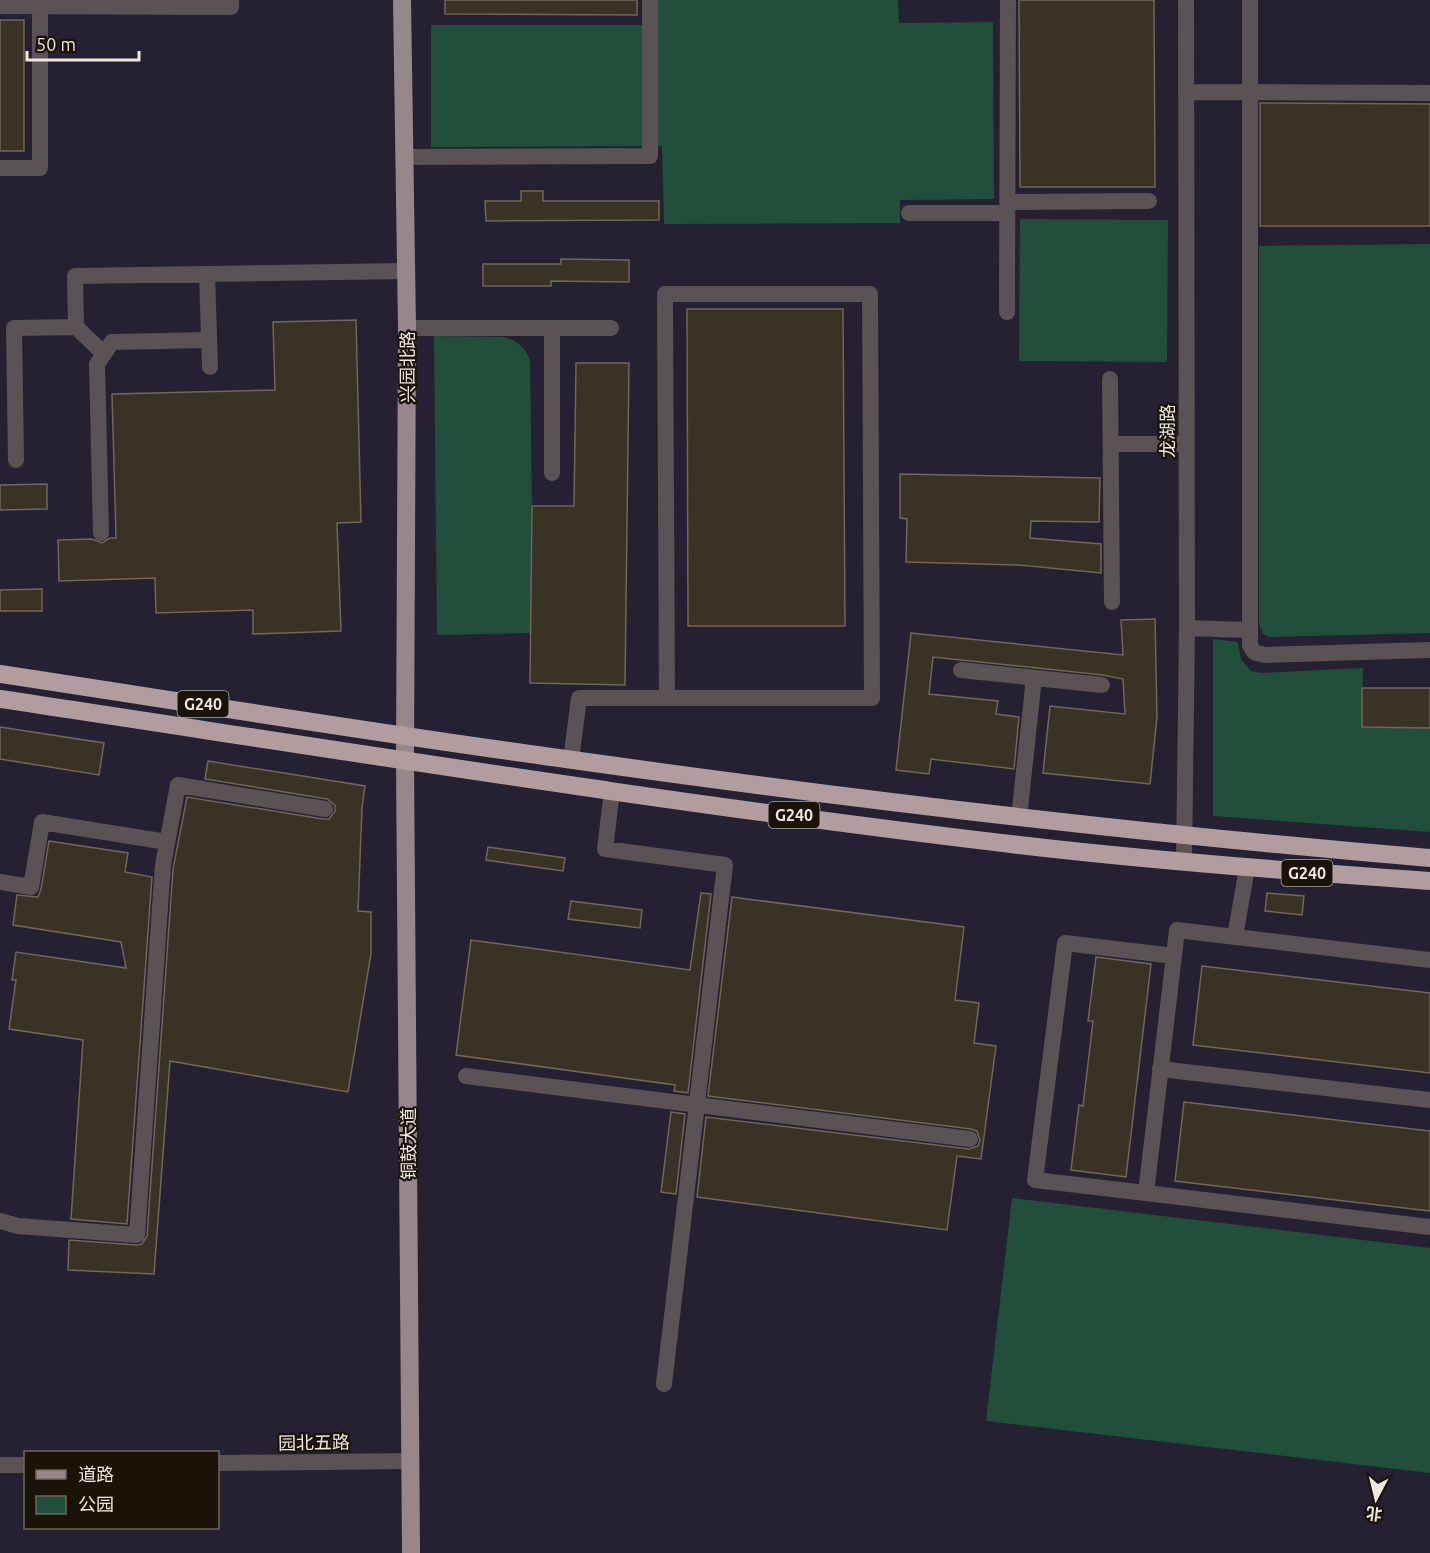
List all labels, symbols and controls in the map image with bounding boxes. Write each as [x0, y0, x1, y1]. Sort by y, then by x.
scale bar [27, 24, 140, 62]
text: 50 m [36, 34, 76, 54]
street label: 兴园北路 [397, 331, 417, 403]
street label: 龙湖路 [1157, 404, 1177, 458]
road number: G240 [178, 691, 228, 717]
road number: G240 [768, 802, 820, 828]
road number: G240 [1282, 860, 1332, 886]
street label: 铜鼓大道 [398, 1108, 418, 1180]
street label: 园北五路 [278, 1431, 350, 1453]
legend [24, 1451, 219, 1529]
text: 道路 [78, 1464, 114, 1484]
north arrow [1346, 1469, 1406, 1529]
text: 公园 [78, 1494, 114, 1514]
text: 北 [1365, 1504, 1383, 1524]

